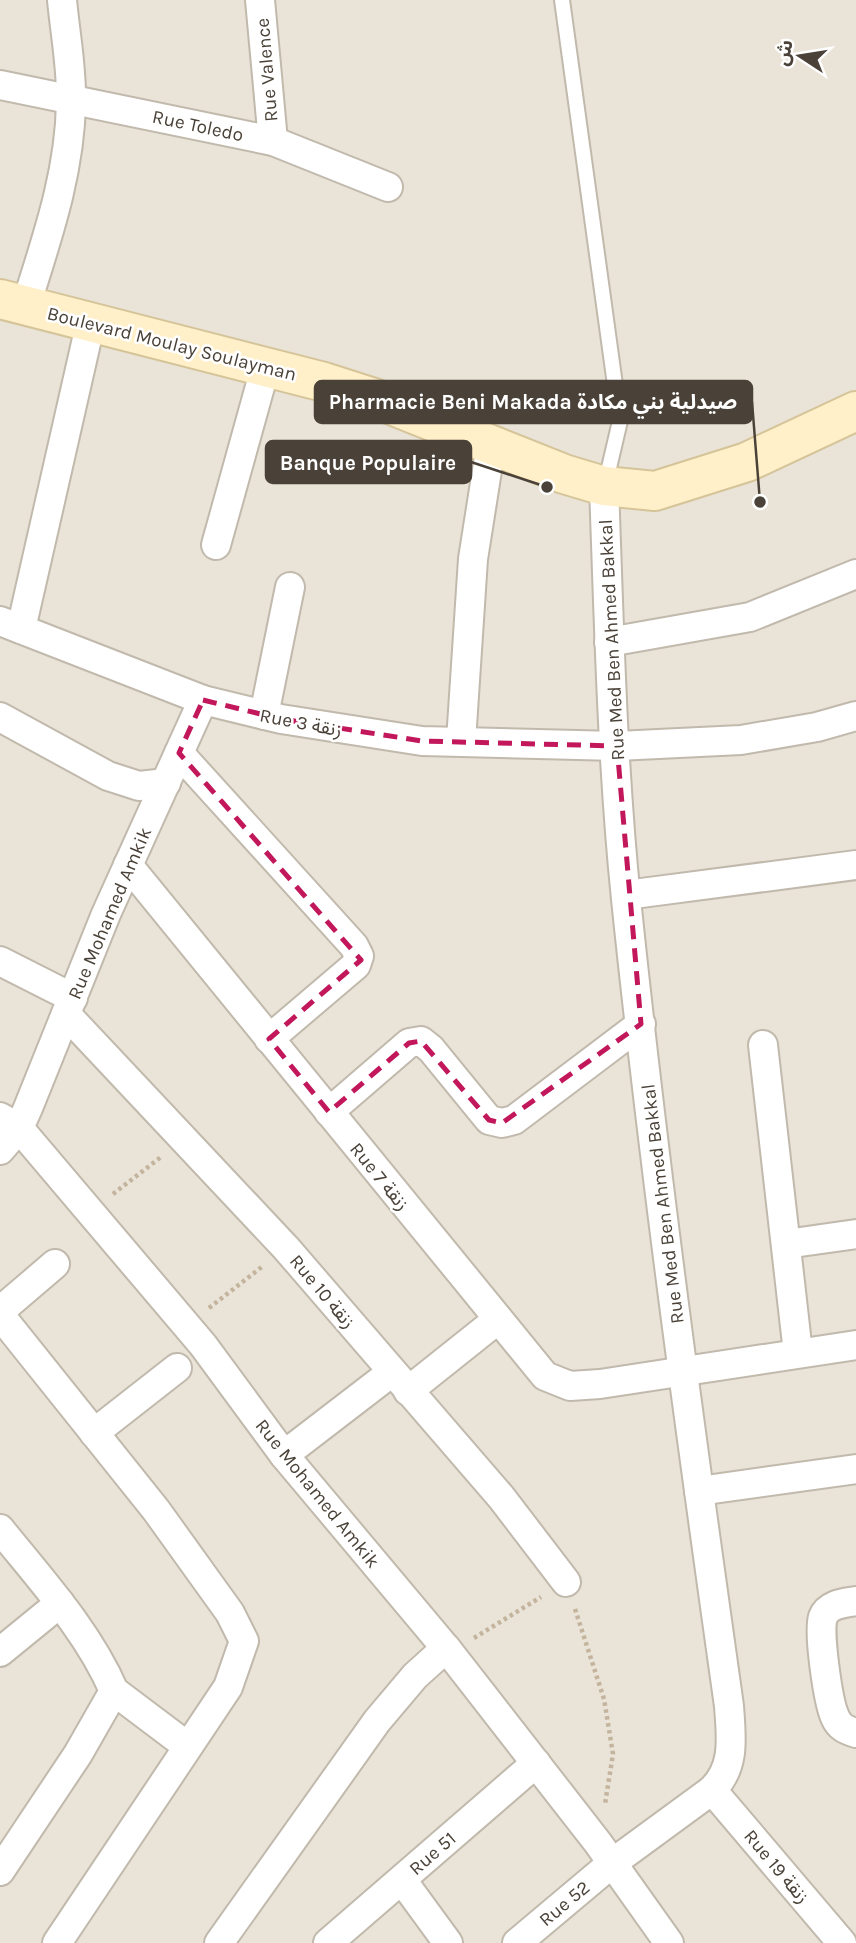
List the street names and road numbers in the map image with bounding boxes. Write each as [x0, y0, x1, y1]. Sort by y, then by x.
street label: Rue Valence [252, 17, 282, 123]
street label: Rue Toledo [150, 106, 245, 146]
street label: Boulevard Moulay Soulayman [45, 302, 299, 386]
street label: Rue Med Ben Ahmed Bakkal [595, 519, 629, 761]
street label: Rue 3 زنقة [258, 704, 344, 742]
street label: Rue Mohamed Amkik [64, 824, 156, 1003]
street label: Rue Med Ben Ahmed Bakkal [637, 1083, 689, 1325]
street label: Rue 7 زنقة [345, 1138, 413, 1215]
street label: Rue 10 زنقة [285, 1250, 359, 1333]
street label: Rue Mohamed Amkik [250, 1415, 384, 1573]
street label: Rue 19 زنقة [739, 1825, 813, 1908]
street label: Rue 51 [405, 1828, 460, 1880]
street label: Rue 52 [535, 1876, 594, 1931]

